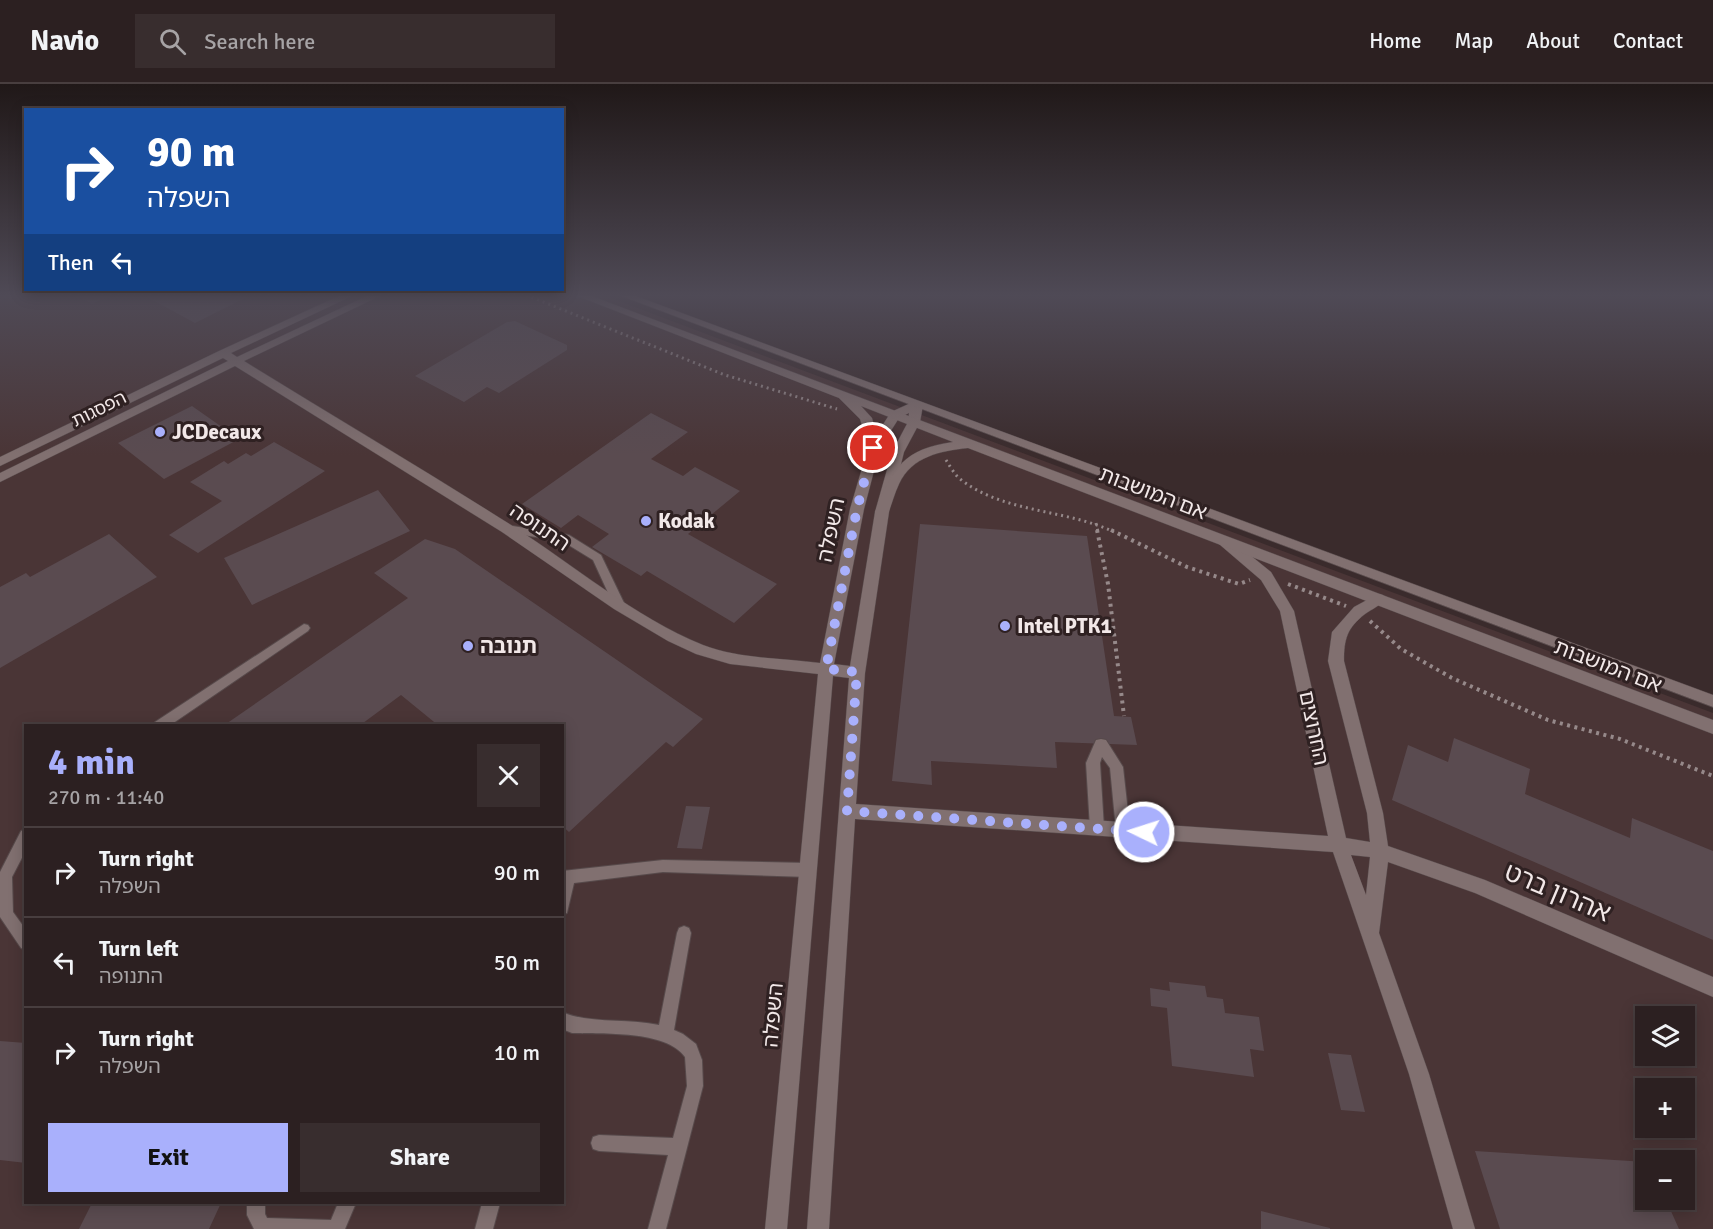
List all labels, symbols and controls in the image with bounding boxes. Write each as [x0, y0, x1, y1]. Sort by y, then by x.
search box [135, 14, 555, 68]
text: Navio [30, 24, 99, 58]
icon: search [156, 25, 189, 58]
text: Search here [204, 28, 315, 55]
text: Home [1369, 28, 1422, 54]
text: Map [1455, 28, 1493, 54]
text: About [1526, 28, 1580, 54]
text: Contact [1613, 28, 1683, 54]
text: 90 m [147, 127, 236, 178]
icon: right [48, 132, 126, 210]
text: השפלה [147, 182, 230, 215]
icon: left [106, 246, 139, 279]
text: Then [48, 249, 94, 276]
street label: הפסגות [68, 386, 130, 432]
place label: JCDecaux [172, 419, 262, 445]
pin [847, 422, 898, 473]
marker: JCDecaux [153, 425, 167, 439]
icon: arrive [856, 431, 889, 464]
street label: אם המושבות [1096, 461, 1210, 525]
street label: השפלה [812, 496, 850, 564]
street label: התנופה [505, 497, 575, 557]
place label: Kodak [658, 508, 715, 534]
marker: Kodak [639, 514, 653, 528]
place label: Intel PTK1 [1017, 613, 1112, 639]
marker: Intel PTK1 [998, 619, 1012, 633]
place label: תנובה [480, 633, 537, 659]
street label: אם המושבות [1551, 634, 1665, 698]
marker: תנובה [461, 639, 475, 653]
street label: החרוצים [1293, 688, 1335, 768]
text: 4 min [48, 740, 135, 785]
button: close [477, 744, 540, 807]
text: 270 m · 11:40 [48, 785, 164, 810]
position arrow [1112, 800, 1176, 864]
text: Turn right [99, 845, 194, 872]
icon: right [48, 856, 81, 889]
street label: אהרון ברט [1500, 856, 1616, 930]
text: 90 m [494, 859, 540, 886]
text: השפלה [99, 874, 161, 899]
text: Turn left [99, 935, 179, 962]
icon: left [48, 946, 81, 979]
text: 50 m [494, 949, 540, 976]
text: התנופה [99, 964, 163, 989]
street label: השפלה [757, 982, 789, 1048]
map controls [1635, 1006, 1695, 1210]
button: layers [1635, 1006, 1695, 1066]
text: Turn right [99, 1025, 194, 1052]
icon: right [48, 1036, 81, 1069]
text: 10 m [494, 1039, 540, 1066]
text: השפלה [99, 1054, 161, 1079]
button: + [1635, 1078, 1695, 1138]
button: Exit [48, 1123, 288, 1192]
button: Share [300, 1123, 540, 1192]
button: − [1635, 1150, 1695, 1210]

